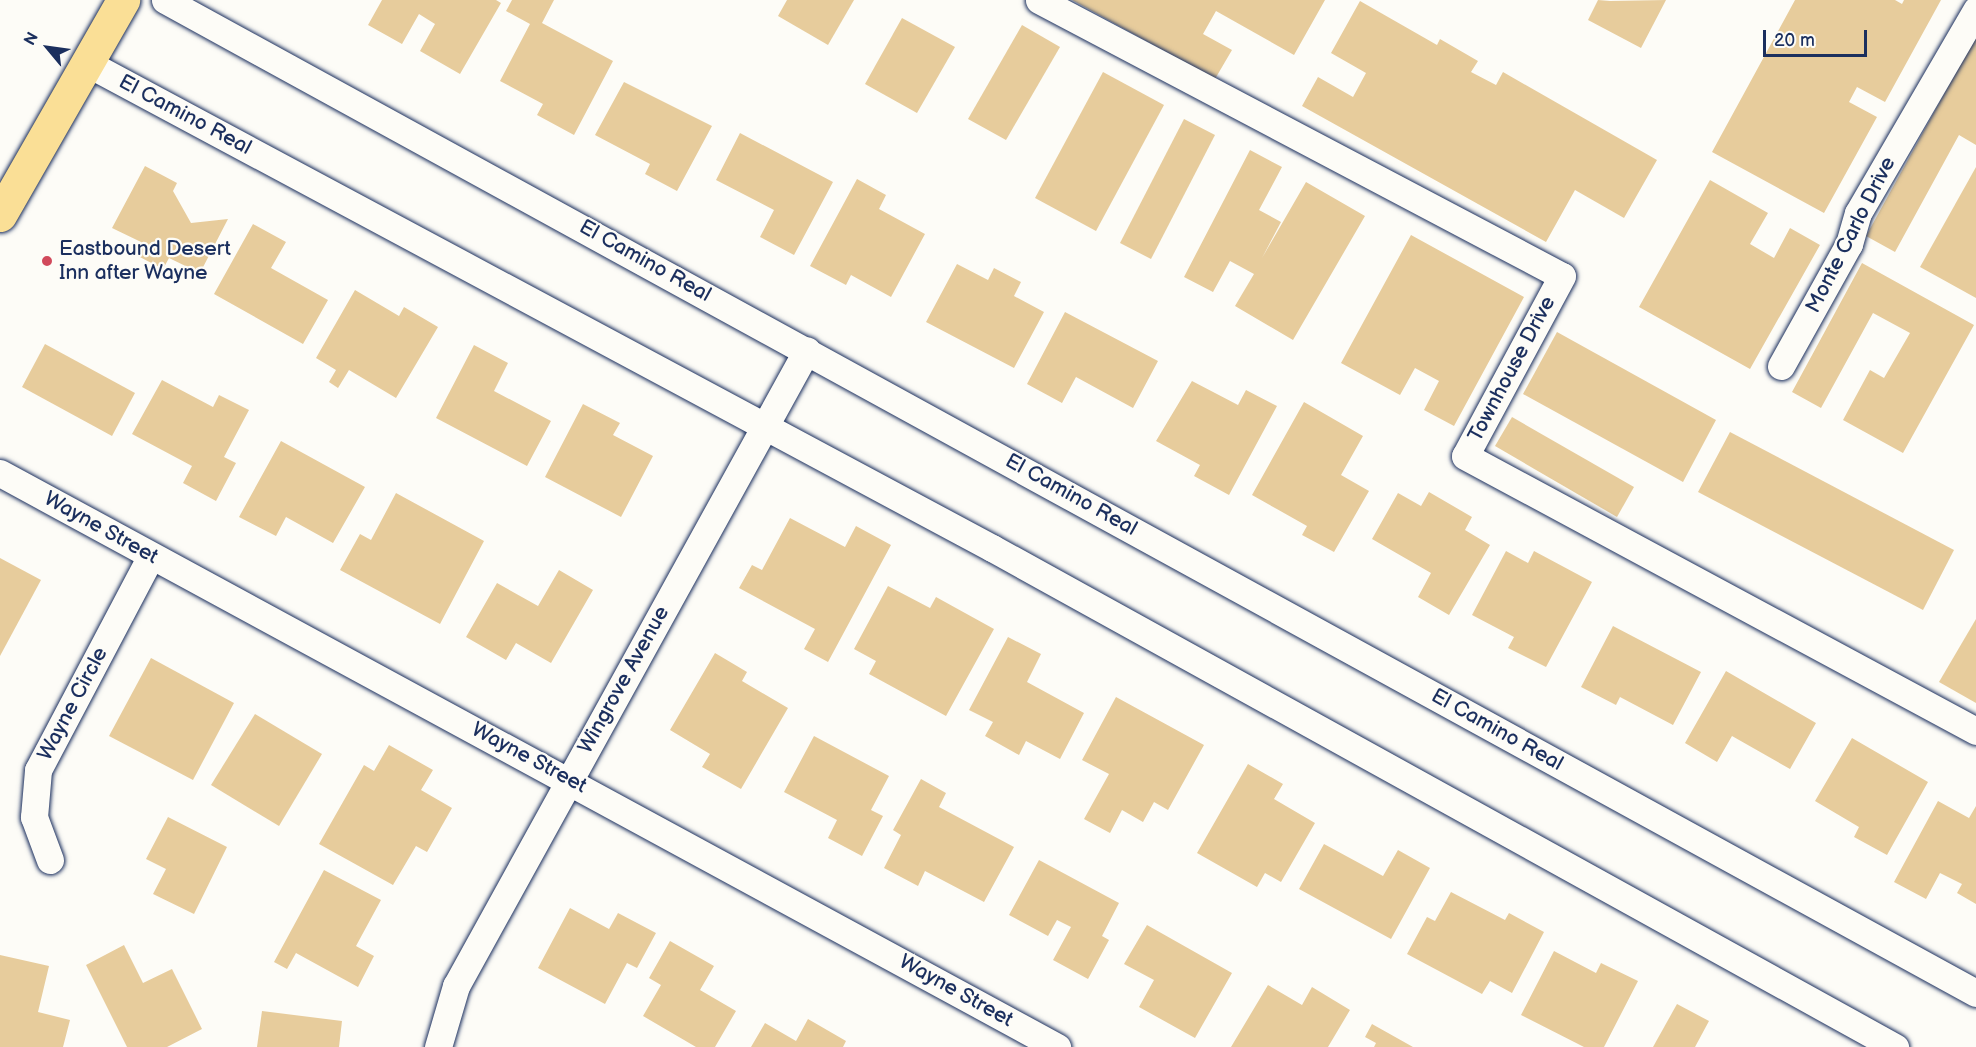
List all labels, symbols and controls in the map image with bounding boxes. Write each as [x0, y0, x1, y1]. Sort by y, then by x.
north arrow [18, 18, 78, 78]
scale bar [1766, 18, 1870, 56]
text: N [21, 29, 43, 49]
text: 20 m [1774, 30, 1815, 51]
street label: El Camino Real [114, 69, 256, 161]
street label: Monte Carlo Drive [1801, 153, 1901, 317]
street label: El Camino Real [575, 214, 715, 308]
place label: Eastbound Desert Inn after Wayne [59, 236, 231, 286]
marker: Eastbound Desert Inn after Wayne [40, 254, 54, 268]
street label: Townhouse Drive [1463, 292, 1561, 446]
street label: El Camino Real [1001, 448, 1141, 542]
street label: Wayne Street [39, 486, 163, 570]
street label: Wingrove Avenue [573, 602, 675, 758]
street label: Wayne Circle [33, 643, 113, 765]
street label: El Camino Real [1427, 683, 1567, 777]
street label: Wayne Street [467, 717, 591, 799]
street label: Wayne Street [894, 949, 1018, 1033]

